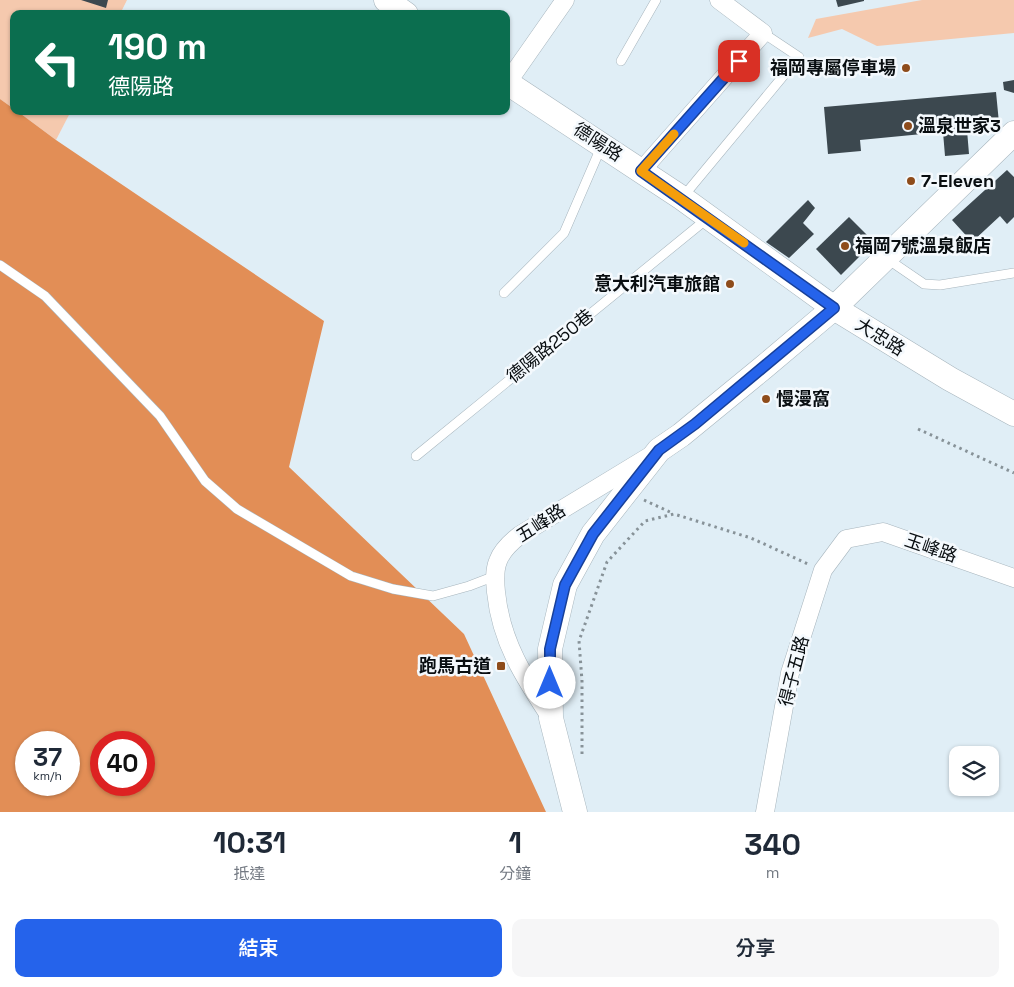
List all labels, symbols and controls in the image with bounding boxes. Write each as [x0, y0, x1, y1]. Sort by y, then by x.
text: 190 m [108, 25, 207, 69]
icon: left [25, 30, 90, 95]
pin [718, 40, 760, 82]
icon: arrive [725, 47, 753, 75]
place label: 福岡專屬停車場 [770, 56, 896, 79]
marker: 福岡專屬停車場 [900, 62, 912, 74]
text: 德陽路 [108, 72, 174, 100]
place label: 溫泉世家3 [918, 114, 1001, 137]
street label: 德陽路 [569, 117, 627, 166]
marker: 溫泉世家3 [902, 120, 914, 132]
place label: 7-Eleven [921, 169, 994, 192]
marker: 7-Eleven [905, 175, 917, 187]
place label: 福岡7號溫泉飯店 [855, 234, 991, 257]
marker: 福岡7號溫泉飯店 [839, 240, 851, 252]
place label: 意大利汽車旅館 [594, 272, 720, 295]
marker: 意大利汽車旅館 [724, 278, 736, 290]
street label: 德陽路250巷 [502, 304, 598, 388]
street label: 大忠路 [851, 313, 909, 361]
place label: 慢漫窩 [776, 387, 830, 410]
marker: 慢漫窩 [760, 393, 772, 405]
street label: 五峰路 [512, 498, 570, 547]
street label: 玉峰路 [902, 528, 960, 567]
street label: 得子五路 [774, 633, 813, 709]
place label: 跑馬古道 [419, 654, 491, 677]
position arrow [523, 656, 575, 708]
marker: 跑馬古道 [495, 660, 507, 672]
speed limit sign: 40 [90, 731, 155, 796]
text: 37 [33, 741, 62, 773]
map controls [949, 746, 999, 796]
button: layers [949, 746, 999, 796]
text: km/h [33, 768, 62, 784]
text: 10:31 [213, 823, 286, 862]
text: 1 [508, 823, 522, 862]
text: 340 [744, 825, 801, 864]
text: m [766, 862, 779, 883]
text: 抵達 [234, 863, 266, 884]
text: 分鐘 [499, 863, 531, 884]
button: 結束 [15, 919, 502, 977]
button: 分享 [512, 919, 999, 977]

